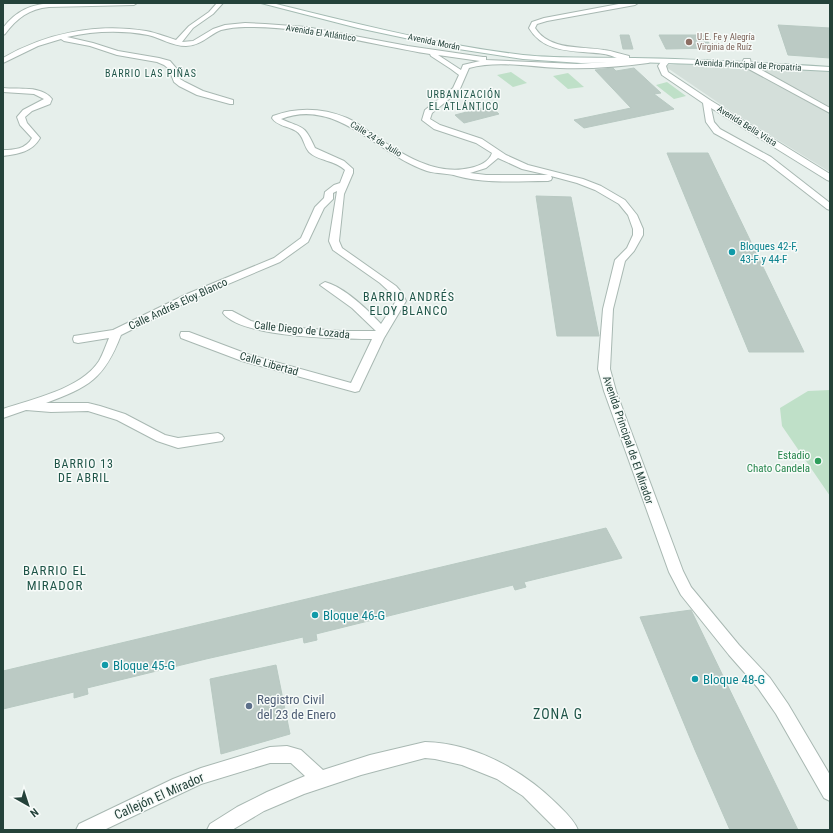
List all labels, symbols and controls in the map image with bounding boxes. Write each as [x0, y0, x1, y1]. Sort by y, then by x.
street label: Avenida El Atlántico [285, 23, 357, 44]
street label: Avenida Morán [407, 32, 461, 52]
place label: U.E. Fe y Alegría Virginia de Ruíz [697, 32, 755, 52]
marker: U.E. Fe y Alegría Virginia de Ruíz [684, 37, 694, 47]
street label: Avenida Principal de Propatria [694, 57, 802, 73]
district label: BARRIO LAS PIÑAS [105, 67, 197, 79]
district label: URBANIZACIÓN EL ATLÁNTICO [427, 88, 501, 112]
street label: Avenida Bella Vista [715, 104, 779, 148]
street label: Calle 24 de Julio [348, 119, 404, 159]
place label: Bloques 42-F, 43-F y 44-F [740, 240, 797, 266]
marker: Bloques 42-F, 43-F y 44-F [727, 247, 737, 257]
street label: Calle Andrés Eloy Blanco [127, 275, 230, 333]
district label: BARRIO ANDRÉS ELOY BLANCO [363, 289, 455, 318]
street label: Calle Diego de Lozada [253, 319, 351, 341]
street label: Calle Libertad [238, 349, 300, 379]
street label: Avenida Principal de El Mirador [600, 374, 656, 506]
place label: Estadio Chato Candela [747, 449, 810, 475]
marker: Estadio Chato Candela [813, 456, 823, 466]
district label: BARRIO 13 DE ABRIL [54, 457, 114, 485]
district label: BARRIO EL MIRADOR [23, 563, 87, 593]
place label: Bloque 46-G [323, 608, 385, 623]
marker: Bloque 46-G [310, 610, 320, 620]
place label: Bloque 45-G [113, 658, 175, 673]
marker: Bloque 45-G [100, 660, 110, 670]
place label: Bloque 48-G [703, 672, 765, 687]
marker: Bloque 48-G [690, 674, 700, 684]
place label: Registro Civil del 23 de Enero [257, 692, 336, 722]
marker: Registro Civil del 23 de Enero [244, 701, 254, 711]
district label: ZONA G [533, 706, 583, 722]
street label: Callejón El Mirador [112, 770, 206, 822]
north arrow [8, 785, 48, 825]
text: N [27, 805, 41, 820]

